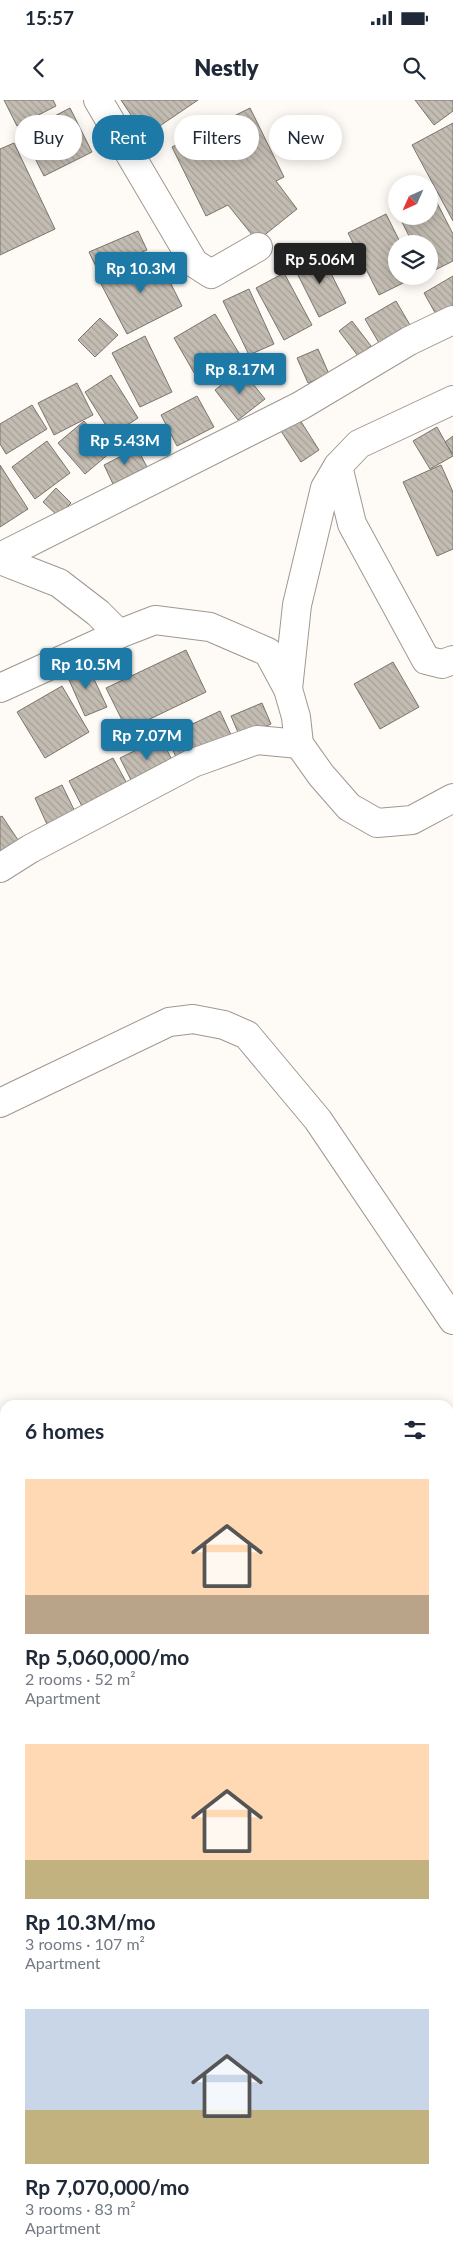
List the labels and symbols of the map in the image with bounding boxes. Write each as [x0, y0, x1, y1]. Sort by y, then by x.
north arrow [388, 175, 438, 225]
pin: Rp 5.06M [268, 242, 372, 285]
pin: Rp 10.3M [89, 252, 193, 294]
pin: Rp 8.17M [188, 352, 292, 395]
pin: Rp 5.43M [73, 424, 177, 466]
pin: Rp 10.5M [34, 648, 138, 690]
pin: Rp 7.07M [95, 718, 199, 761]

